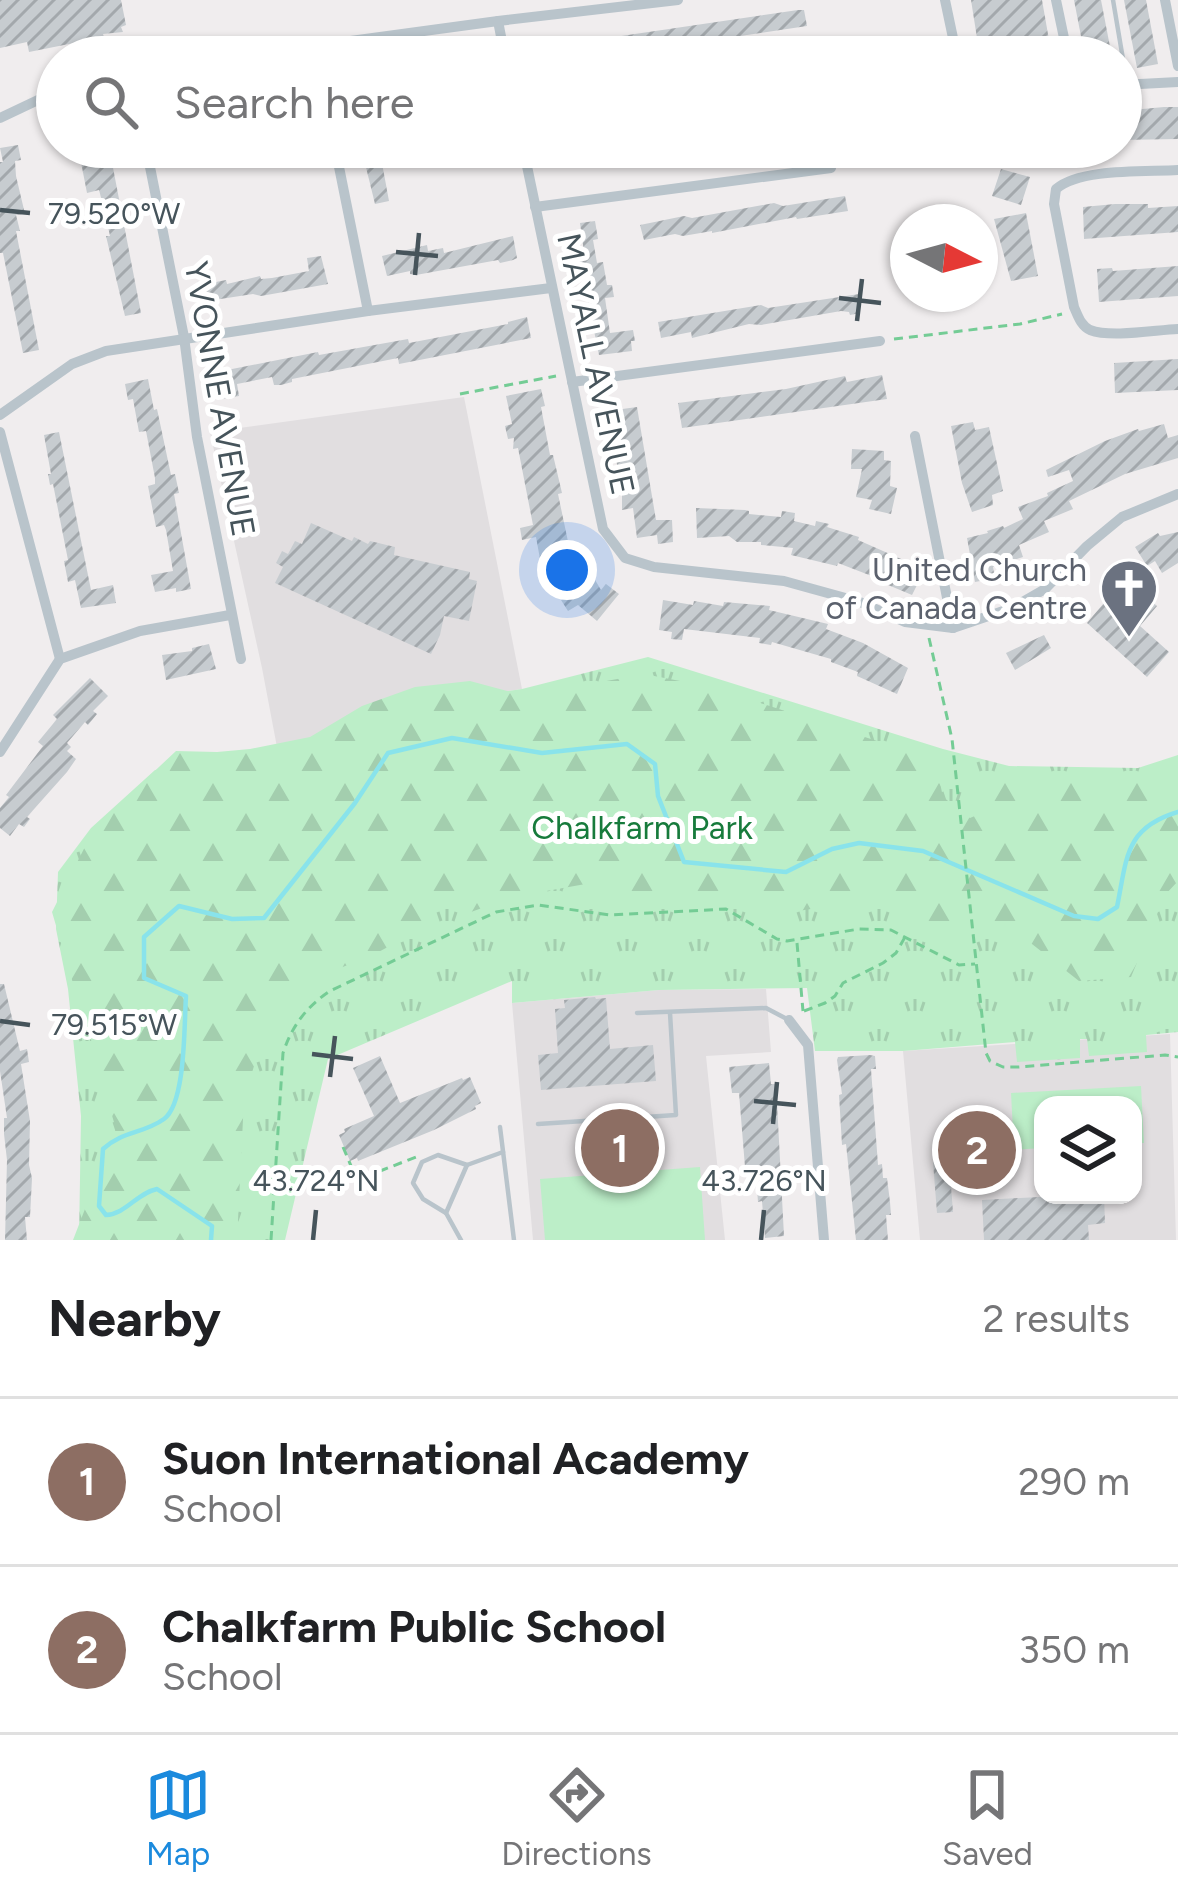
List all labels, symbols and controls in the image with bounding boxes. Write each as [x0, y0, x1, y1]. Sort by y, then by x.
search box [36, 36, 1142, 168]
icon: search [78, 69, 144, 135]
text: Search here [174, 75, 414, 129]
text: 79.520°W [48, 195, 180, 232]
north arrow [890, 204, 998, 312]
street label: MAYALL AVENUE [549, 230, 643, 498]
street label: YVONNE AVENUE [177, 258, 263, 540]
your location [537, 540, 597, 600]
place label: United Church of Canada Centre [825, 550, 1087, 627]
church icon: United Church of Canada Centre [1098, 557, 1160, 639]
park label: Chalkfarm Park [531, 808, 753, 847]
text: 79.515°W [51, 1006, 177, 1043]
map controls [1034, 1096, 1142, 1204]
button: layers [1034, 1096, 1142, 1204]
pin: 1 [581, 1103, 659, 1193]
pin: 2 [938, 1105, 1016, 1195]
text: 43.724°N [253, 1162, 380, 1199]
text: 43.726°N [701, 1162, 827, 1199]
text: Nearby [48, 1288, 221, 1349]
text: 2 results [983, 1295, 1130, 1342]
text: Suon International Academy [162, 1431, 749, 1485]
text: 1 [79, 1458, 95, 1505]
text: 290 m [1018, 1458, 1130, 1505]
text: School [162, 1485, 283, 1532]
text: Chalkfarm Public School [162, 1599, 666, 1653]
text: 2 [76, 1626, 98, 1673]
text: 350 m [1019, 1626, 1130, 1673]
text: School [162, 1653, 283, 1700]
tab: Map [145, 1762, 211, 1873]
tab: Directions [501, 1762, 652, 1873]
tab: Saved [942, 1762, 1033, 1873]

